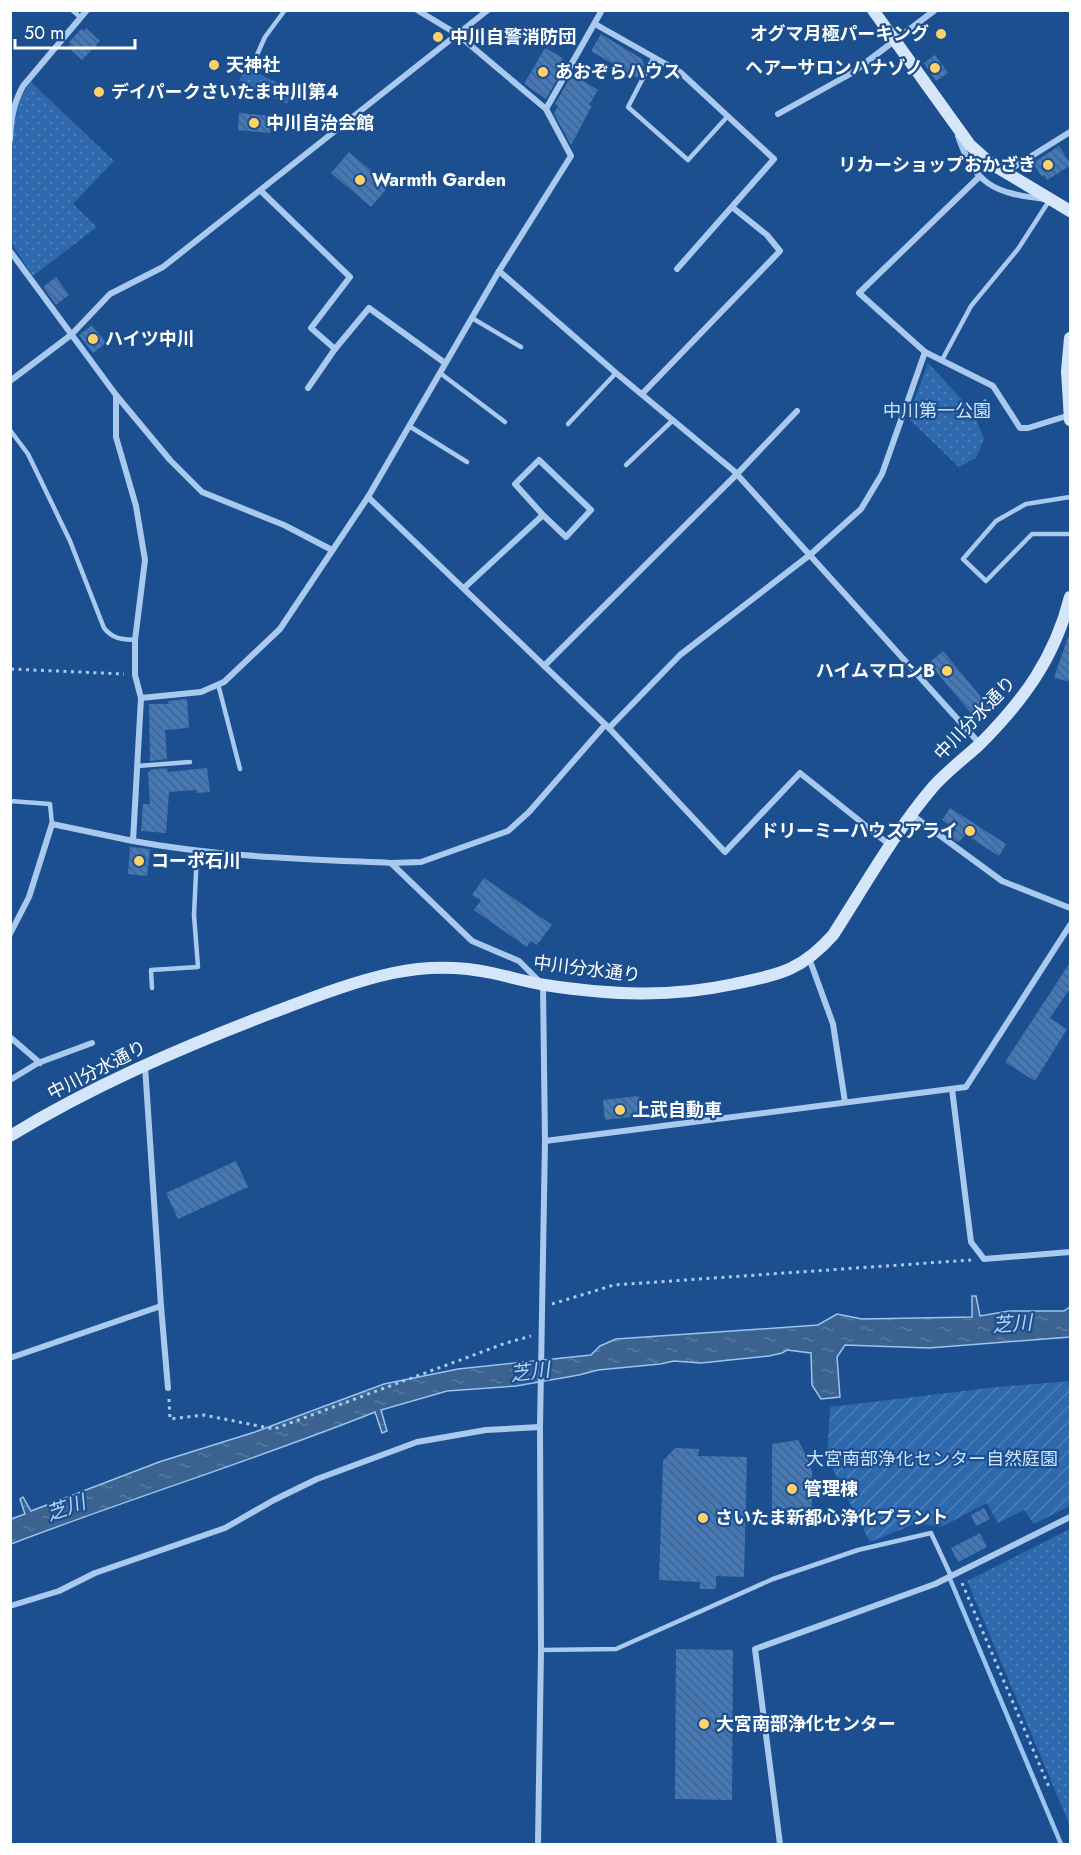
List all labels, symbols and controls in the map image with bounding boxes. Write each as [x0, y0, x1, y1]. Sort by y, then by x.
scale bar [15, 12, 135, 50]
text: 50 m [24, 20, 64, 46]
place label: オグマ月極パーキング [750, 21, 929, 47]
place label: 中川自警消防団 [450, 24, 576, 50]
marker: オグマ月極パーキング [934, 27, 948, 41]
marker: 中川自警消防団 [431, 30, 445, 44]
place label: 天神社 [226, 52, 280, 78]
place label: ヘアーサロンハナゾノ [745, 55, 923, 81]
marker: 天神社 [207, 58, 221, 72]
place label: あおぞらハウス [555, 59, 681, 85]
marker: ヘアーサロンハナゾノ [928, 61, 942, 75]
marker: あおぞらハウス [536, 65, 550, 79]
place label: デイパークさいたま中川第4 [111, 79, 339, 105]
marker: デイパークさいたま中川第4 [92, 85, 106, 99]
place label: 中川自治会館 [266, 110, 374, 136]
marker: 中川自治会館 [247, 116, 261, 130]
place label: リカーショップおかざき [838, 152, 1036, 178]
marker: リカーショップおかざき [1041, 158, 1055, 172]
place label: Warmth Garden [372, 167, 506, 193]
marker: Warmth Garden [353, 173, 367, 187]
place label: ハイツ中川 [105, 326, 195, 352]
marker: ハイツ中川 [86, 332, 100, 346]
park label: 中川第一公園 [883, 398, 991, 424]
place label: ハイムマロンB [816, 658, 935, 684]
marker: ハイムマロンB [940, 664, 954, 678]
street label: 中川分水通り [928, 670, 1022, 766]
place label: ドリーミーハウスアライ [760, 818, 958, 844]
marker: ドリーミーハウスアライ [963, 824, 977, 838]
place label: コーポ石川 [151, 848, 241, 874]
marker: コーポ石川 [132, 854, 146, 868]
street label: 中川分水通り [532, 950, 642, 988]
street label: 中川分水通り [43, 1034, 151, 1106]
place label: 上武自動車 [632, 1097, 722, 1123]
marker: 上武自動車 [613, 1103, 627, 1117]
water label: 芝川 [991, 1308, 1035, 1340]
water label: 芝川 [508, 1355, 554, 1389]
park label: 大宮南部浄化センター自然庭園 [806, 1446, 1058, 1472]
place label: 管理棟 [804, 1476, 858, 1502]
marker: 管理棟 [785, 1482, 799, 1496]
water label: 芝川 [42, 1487, 92, 1528]
place label: さいたま新都心浄化プラント [715, 1505, 948, 1531]
marker: さいたま新都心浄化プラント [696, 1511, 710, 1525]
place label: 大宮南部浄化センター [716, 1711, 896, 1737]
marker: 大宮南部浄化センター [697, 1717, 711, 1731]

